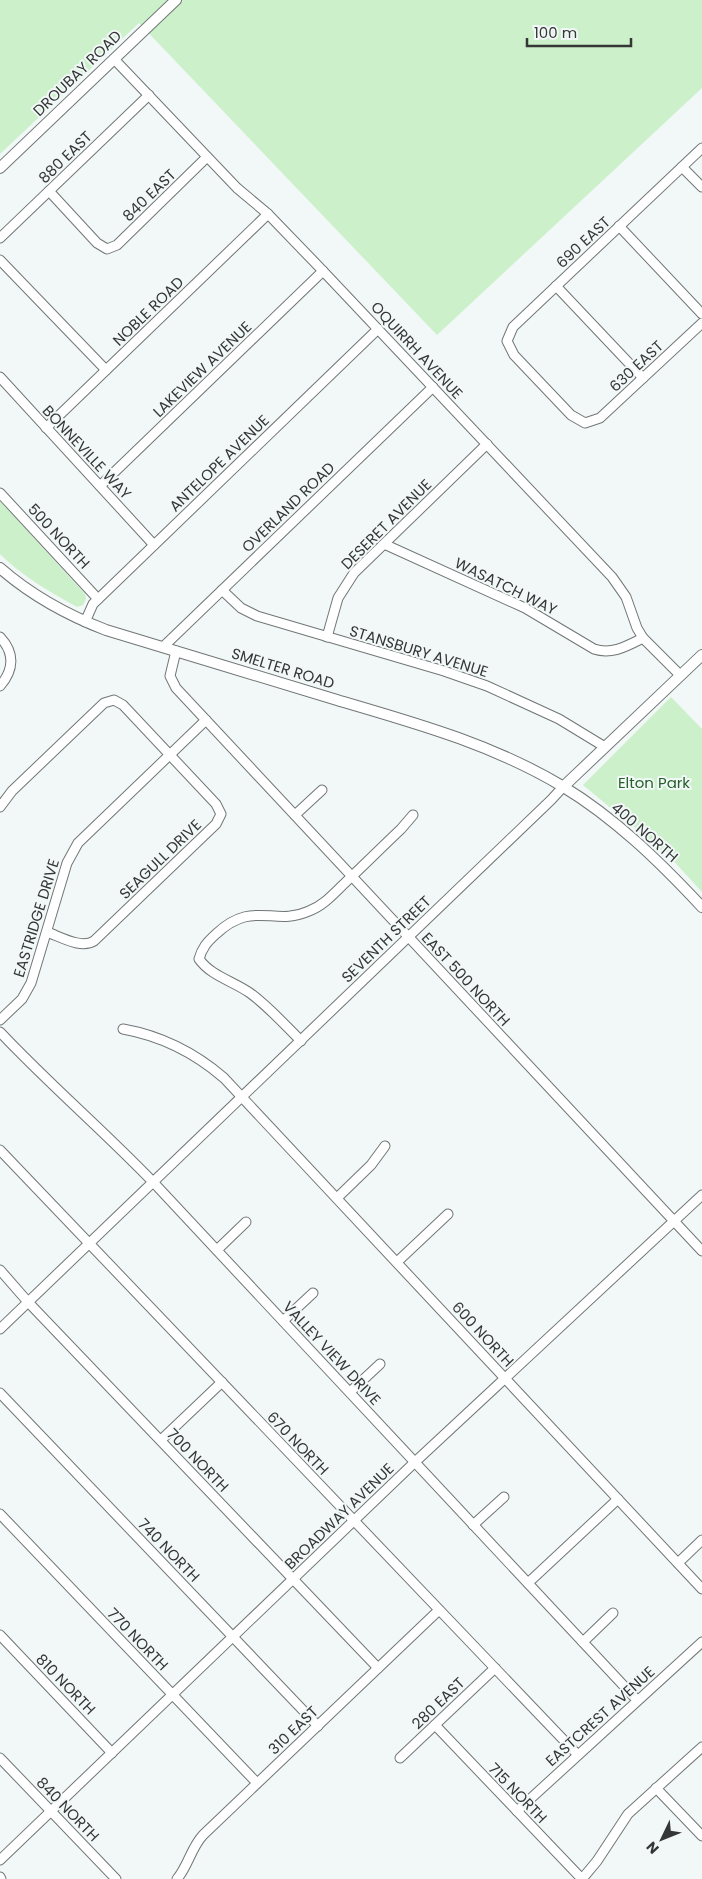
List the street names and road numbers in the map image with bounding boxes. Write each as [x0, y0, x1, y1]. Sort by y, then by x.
street label: DROUBAY ROAD [28, 25, 126, 121]
street label: 880 EAST [34, 126, 96, 188]
street label: 840 EAST [118, 164, 180, 226]
street label: 690 EAST [551, 211, 615, 273]
street label: NOBLE ROAD [108, 272, 188, 350]
street label: OQUIRRH AVENUE [366, 297, 468, 403]
street label: LAKEVIEW AVENUE [148, 316, 256, 422]
street label: 630 EAST [605, 336, 667, 396]
street label: BONNEVILLE WAY [38, 400, 136, 504]
street label: ANTELOPE AVENUE [164, 410, 274, 516]
street label: OVERLAND ROAD [237, 457, 339, 557]
street label: DESERET AVENUE [336, 474, 436, 574]
street label: 500 NORTH [23, 499, 95, 573]
street label: WASATCH WAY [451, 552, 561, 620]
street label: STANSBURY AVENUE [347, 620, 491, 682]
street label: SMELTER ROAD [229, 642, 337, 694]
street label: 400 NORTH [607, 797, 683, 867]
street label: SEAGULL DRIVE [114, 814, 206, 904]
street label: EASTRIDGE DRIVE [8, 856, 64, 980]
street label: SEVENTH STREET [337, 891, 435, 987]
street label: EAST 500 NORTH [417, 928, 515, 1030]
street label: VALLEY VIEW DRIVE [278, 1296, 386, 1410]
street label: 600 NORTH [447, 1297, 519, 1371]
street label: 670 NORTH [262, 1407, 334, 1479]
street label: 700 NORTH [162, 1424, 234, 1496]
street label: BROADWAY AVENUE [280, 1458, 398, 1574]
street label: 740 NORTH [133, 1514, 205, 1586]
street label: 770 NORTH [103, 1603, 173, 1675]
street label: 810 NORTH [31, 1649, 101, 1719]
street label: EASTCREST AVENUE [541, 1661, 659, 1771]
street label: 280 EAST [407, 1672, 469, 1734]
street label: 310 EAST [263, 1701, 323, 1759]
street label: 715 NORTH [484, 1758, 552, 1828]
street label: 840 NORTH [32, 1772, 104, 1846]

